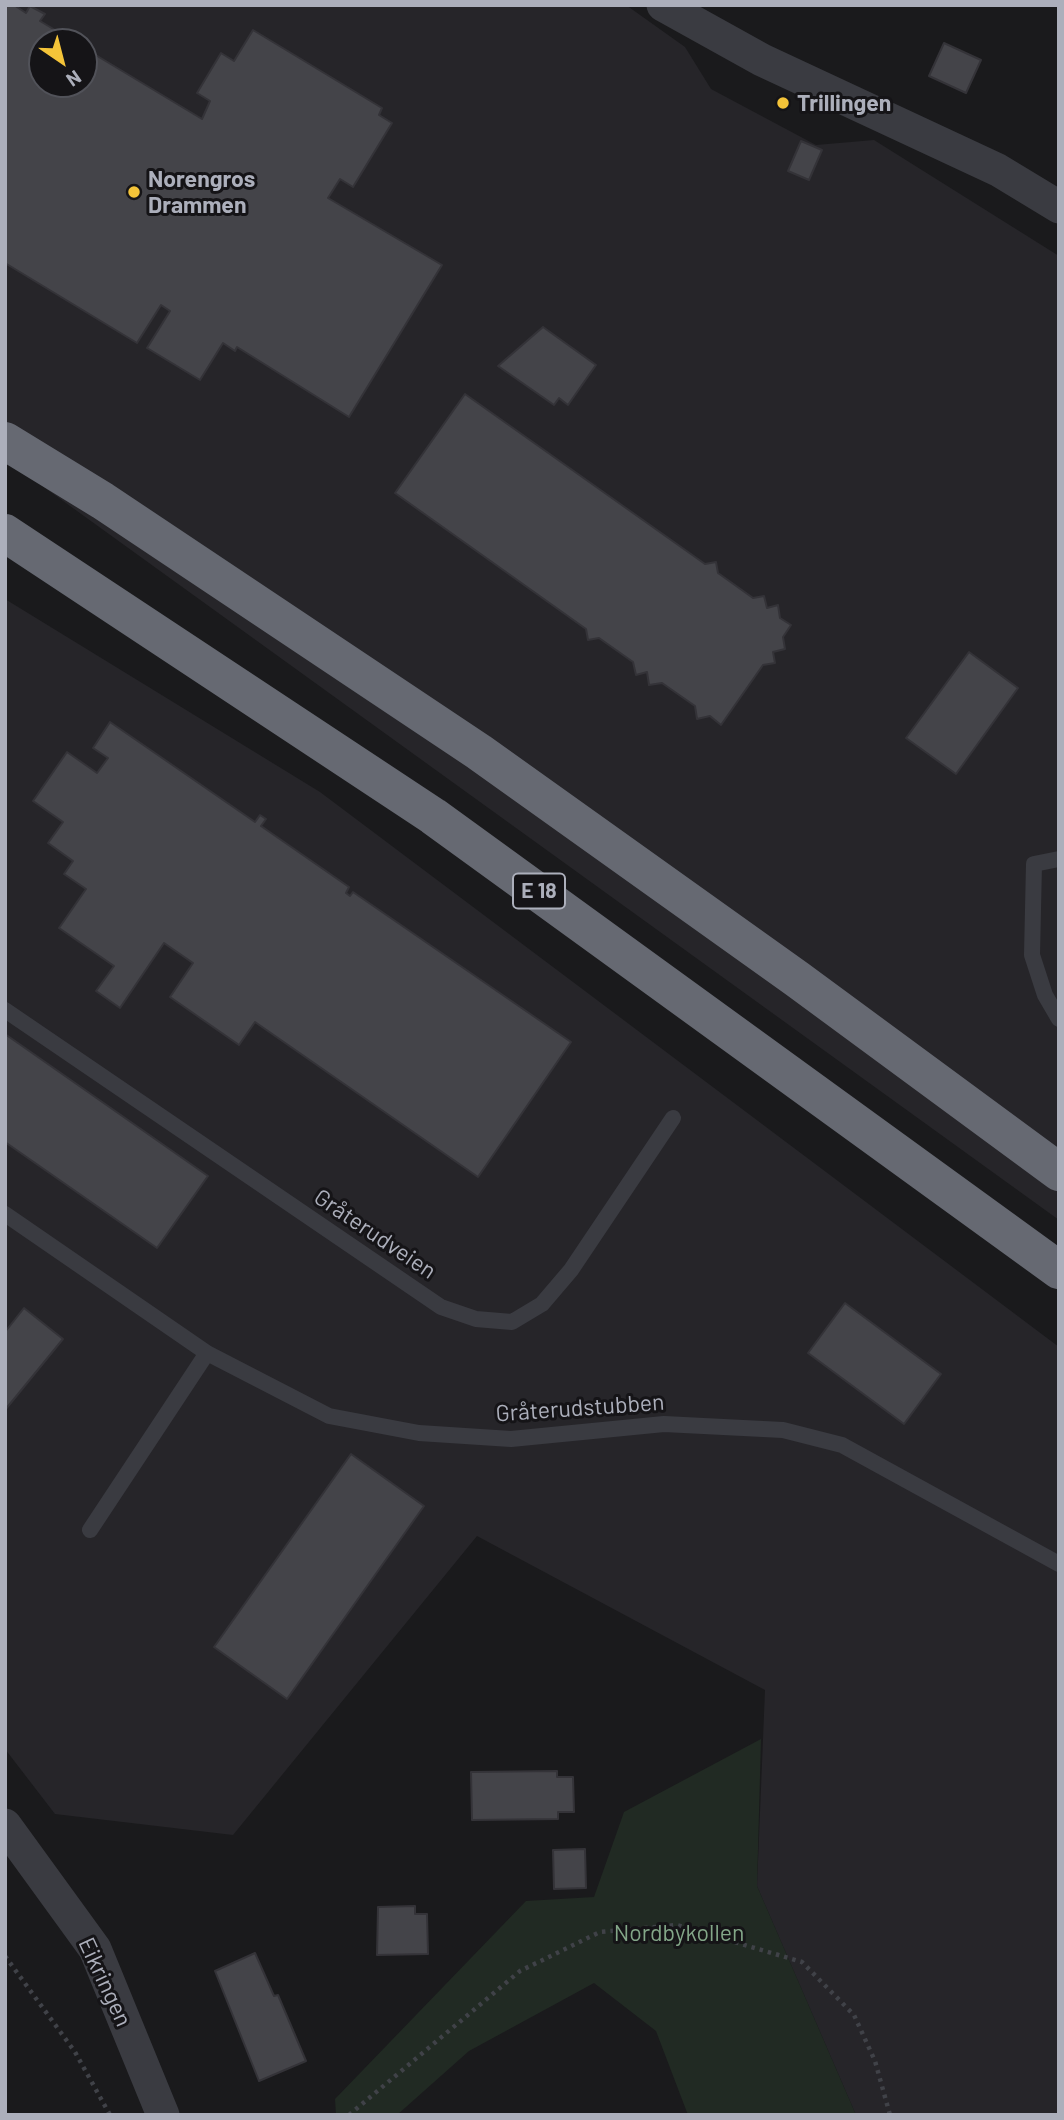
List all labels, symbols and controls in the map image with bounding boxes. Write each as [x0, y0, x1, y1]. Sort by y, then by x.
north arrow [28, 28, 98, 98]
text: N [62, 66, 86, 92]
place label: Trillingen [797, 89, 891, 117]
marker: Trillingen [775, 95, 791, 111]
place label: Norengros Drammen [148, 165, 255, 219]
marker: Norengros Drammen [126, 184, 142, 200]
road number: E 18 [513, 874, 565, 908]
street label: Gråterudveien [309, 1183, 441, 1285]
street label: Gråterudstubben [495, 1388, 665, 1428]
park label: Nordbykollen [614, 1919, 744, 1947]
street label: Eikringen [72, 1933, 138, 2031]

